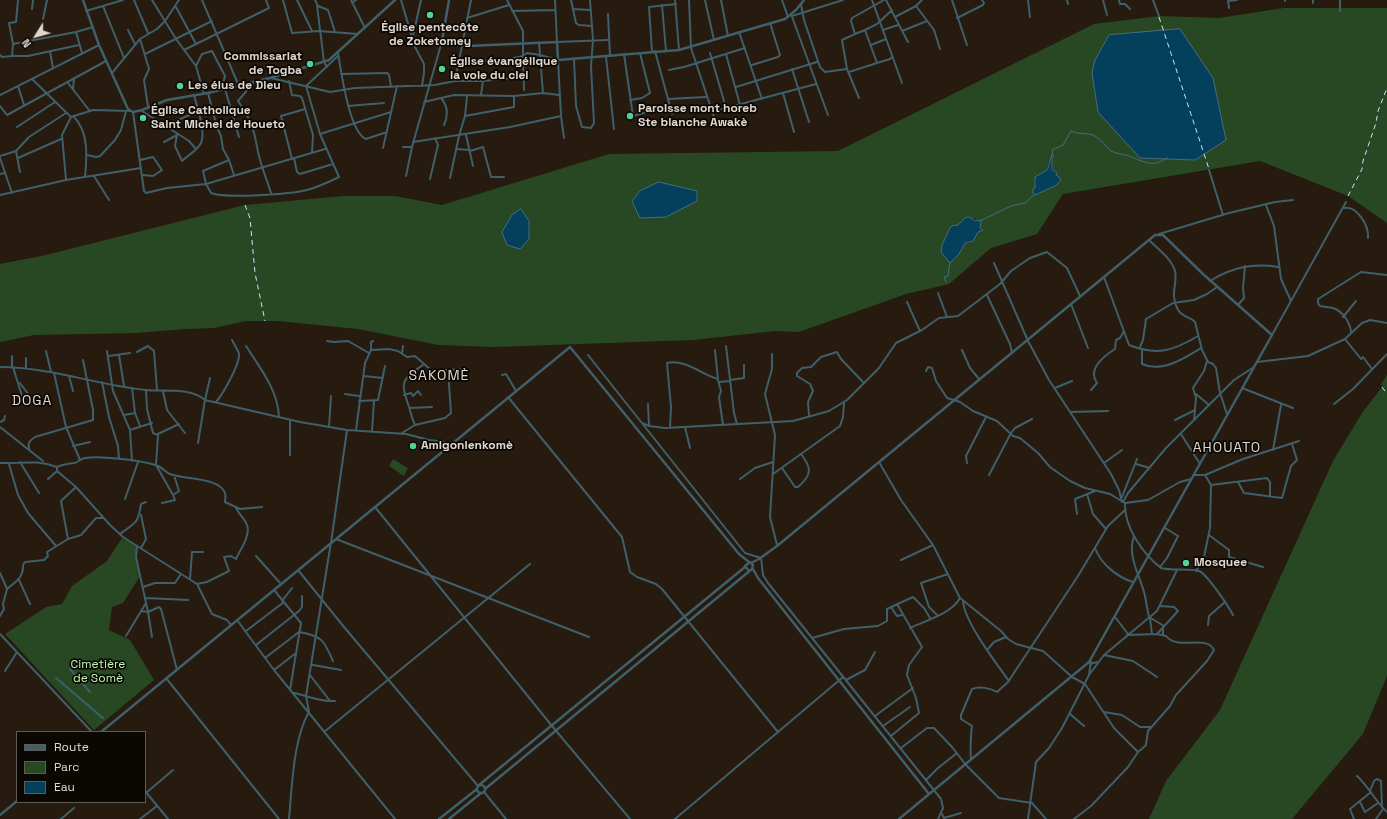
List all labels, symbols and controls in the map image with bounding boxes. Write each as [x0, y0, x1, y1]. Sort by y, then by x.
marker: Église pentecôte de Zoketomey [425, 10, 435, 20]
north arrow [16, 16, 56, 56]
place label: Église pentecôte de Zoketomey [381, 21, 479, 49]
text: N [19, 36, 34, 50]
place label: Commissariat de Togba [224, 50, 302, 78]
place label: Église évangélique la voie du ciel [450, 55, 557, 83]
marker: Commissariat de Togba [305, 59, 315, 69]
marker: Église évangélique la voie du ciel [437, 64, 447, 74]
place label: Les élus de Dieu [188, 79, 281, 93]
marker: Les élus de Dieu [175, 81, 185, 91]
place label: Paroisse mont horeb Ste blanche Awakè [638, 102, 757, 130]
place label: Église Catholique Saint Michel de Houeto [151, 104, 285, 132]
marker: Paroisse mont horeb Ste blanche Awakè [625, 111, 635, 121]
marker: Église Catholique Saint Michel de Houeto [138, 113, 148, 123]
district label: SAKOMÈ [409, 368, 469, 384]
district label: DOGA [12, 393, 52, 409]
place label: Amigonienkomè [421, 439, 513, 453]
district label: AHOUATO [1193, 440, 1261, 456]
marker: Amigonienkomè [408, 441, 418, 451]
place label: Mosquee [1194, 556, 1247, 570]
marker: Mosquee [1181, 558, 1191, 568]
park label: Cimetière de Somè [71, 658, 125, 686]
legend [16, 731, 146, 803]
text: Route [54, 739, 89, 755]
text: Parc [54, 759, 79, 775]
text: Eau [54, 779, 75, 795]

